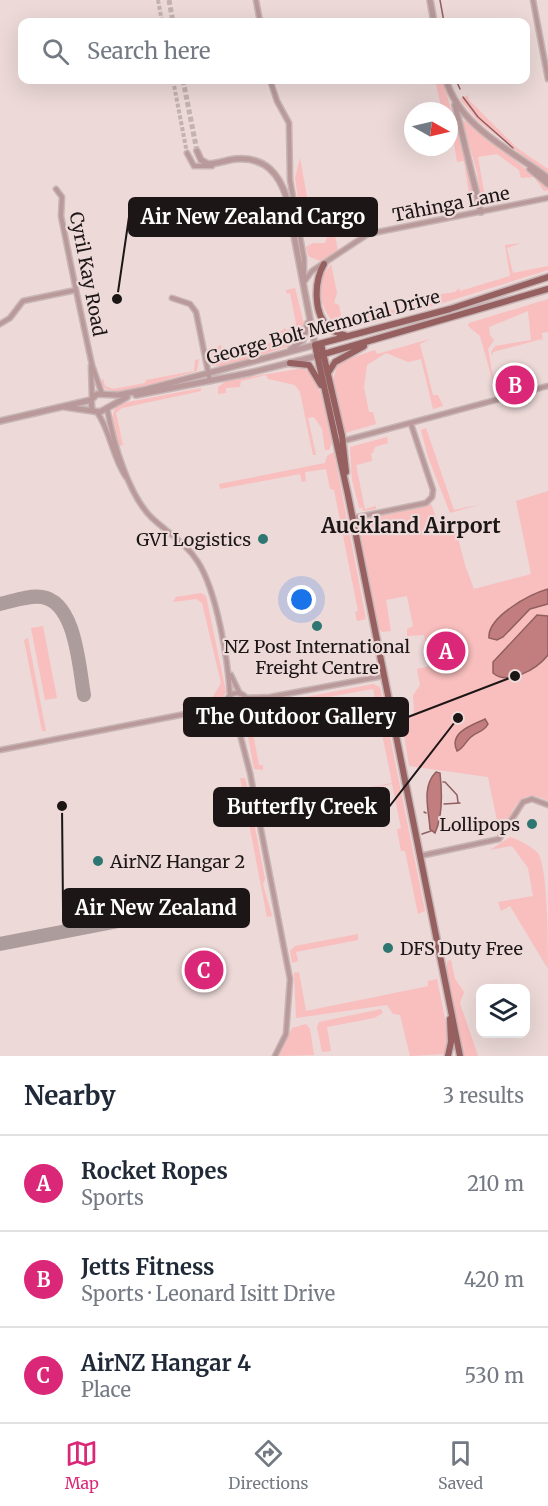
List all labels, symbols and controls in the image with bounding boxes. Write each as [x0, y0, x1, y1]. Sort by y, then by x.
search box [18, 18, 530, 84]
icon: search [39, 35, 72, 68]
text: Search here [87, 37, 210, 65]
north arrow [404, 102, 458, 156]
street label: Tāhinga Lane [390, 181, 512, 227]
callout: Air New Zealand Cargo [129, 198, 377, 236]
text: Air New Zealand Cargo [140, 204, 365, 229]
street label: Cyril Kay Road [65, 210, 111, 338]
street label: George Bolt Memorial Drive [204, 285, 442, 369]
pin: B [496, 362, 534, 408]
district label: Auckland Airport [320, 512, 501, 539]
place label: GVI Logistics [136, 528, 251, 551]
marker: GVI Logistics [256, 532, 270, 546]
your location [287, 585, 316, 614]
marker: NZ Post International Freight Centre [310, 619, 324, 633]
pin: A [426, 628, 466, 674]
place label: NZ Post International Freight Centre [224, 635, 410, 679]
callout: The Outdoor Gallery [184, 698, 408, 736]
text: The Outdoor Gallery [196, 704, 396, 729]
callout: Butterfly Creek [214, 788, 389, 826]
text: Butterfly Creek [227, 794, 377, 819]
place label: Lollipops [440, 813, 520, 836]
marker: Lollipops [525, 817, 539, 831]
place label: AirNZ Hangar 2 [109, 850, 245, 873]
marker: AirNZ Hangar 2 [91, 854, 105, 868]
callout: Air New Zealand [63, 889, 249, 927]
text: Air New Zealand [74, 895, 237, 920]
place label: DFS Duty Free [400, 937, 523, 960]
marker: DFS Duty Free [381, 941, 395, 955]
pin: C [184, 948, 224, 992]
map controls [476, 984, 530, 1038]
button: layers [476, 984, 530, 1038]
text: Nearby [24, 1079, 116, 1112]
text: 3 results [443, 1083, 524, 1108]
text: Rocket Ropes [81, 1157, 228, 1185]
text: A [36, 1171, 51, 1196]
text: 210 m [467, 1171, 524, 1196]
text: Sports [81, 1185, 144, 1210]
text: Jetts Fitness [81, 1253, 215, 1281]
text: B [37, 1267, 50, 1292]
text: 420 m [464, 1267, 524, 1292]
text: Sports · Leonard Isitt Drive [81, 1281, 335, 1306]
text: AirNZ Hangar 4 [81, 1349, 251, 1377]
text: C [37, 1363, 50, 1388]
text: 530 m [465, 1363, 524, 1388]
text: Place [81, 1377, 131, 1402]
tab: Map [65, 1437, 99, 1493]
tab: Directions [228, 1437, 308, 1493]
tab: Saved [438, 1437, 483, 1493]

